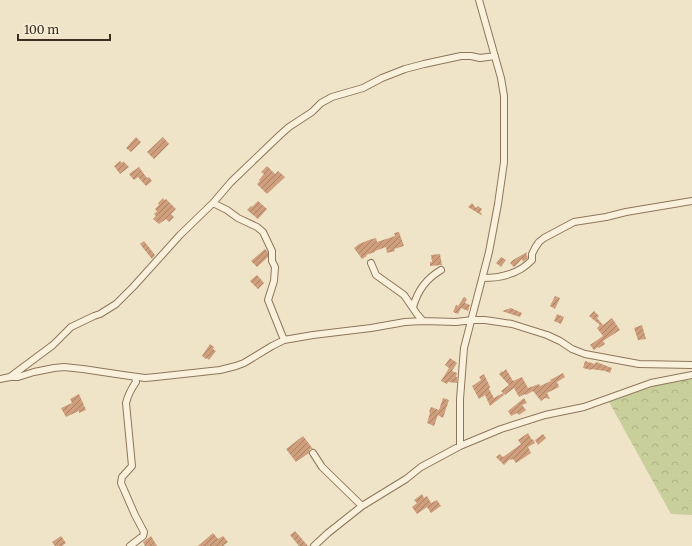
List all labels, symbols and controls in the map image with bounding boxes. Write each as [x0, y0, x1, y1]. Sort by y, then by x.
scale bar [18, 16, 110, 42]
text: 100 m [24, 22, 59, 37]

